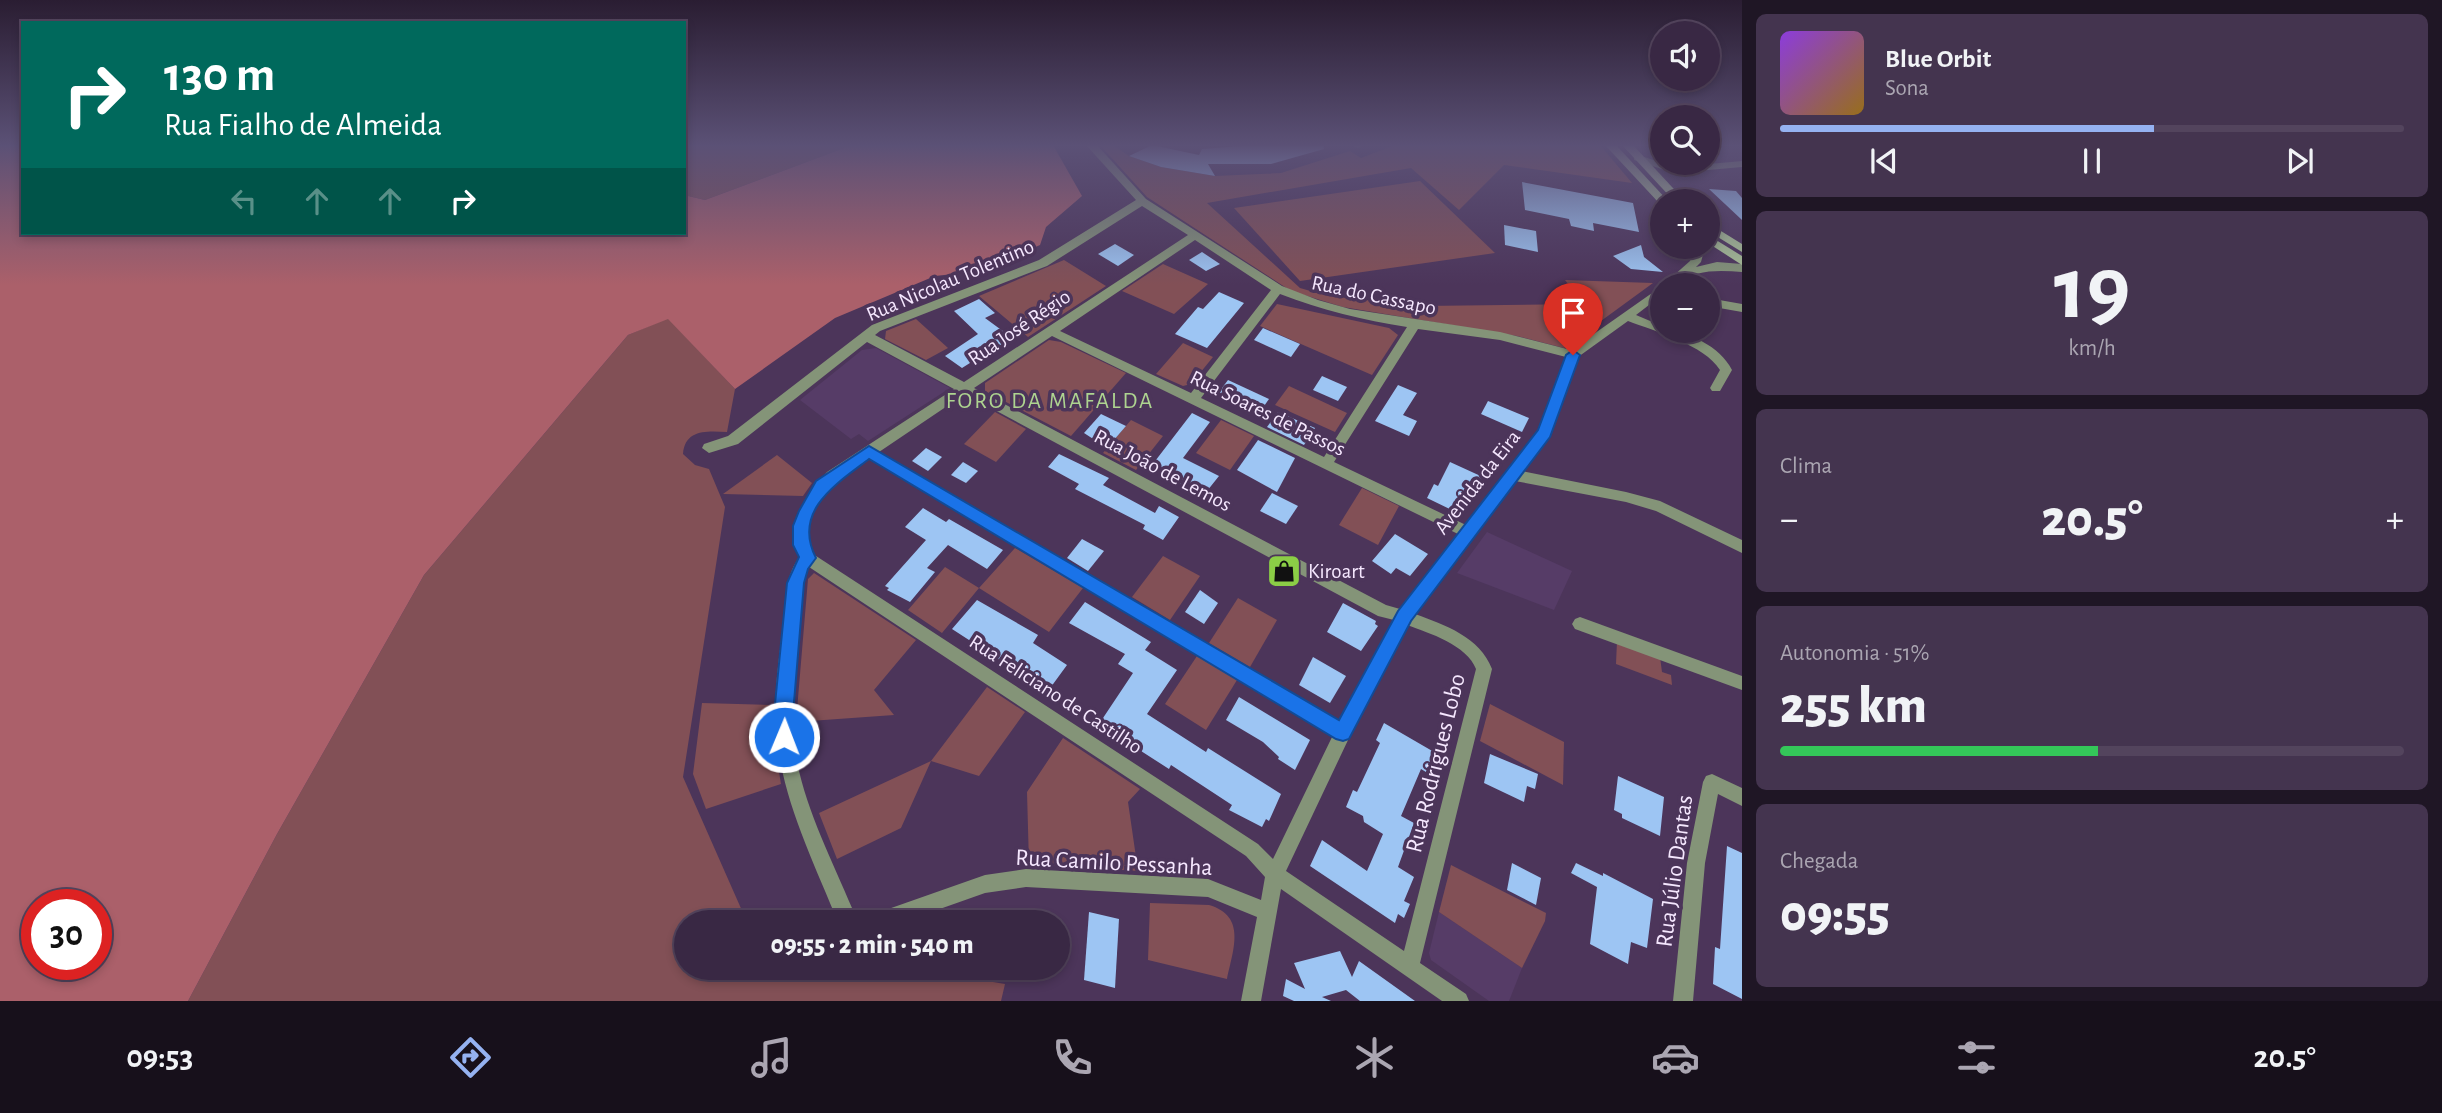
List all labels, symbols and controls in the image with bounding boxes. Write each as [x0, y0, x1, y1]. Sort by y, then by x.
map controls [1650, 21, 1720, 343]
button: sound [1650, 21, 1720, 91]
text: Blue Orbit [1885, 46, 1991, 72]
icon: right [49, 49, 140, 140]
text: 130 m [164, 51, 275, 100]
text: Sona [1885, 77, 1929, 100]
button: search [1650, 105, 1720, 175]
text: Rua Fialho de Almeida [164, 109, 442, 141]
icon: previous [1865, 142, 1903, 180]
icon: pause [2073, 142, 2111, 180]
icon: next [2281, 142, 2319, 180]
icon: left [225, 182, 263, 220]
icon: ahead [298, 182, 336, 220]
icon: ahead [371, 182, 409, 220]
icon: right [444, 182, 482, 220]
button: + [1650, 189, 1720, 259]
street label: Rua Nicolau Tolentino [863, 236, 1037, 325]
text: 19 [2054, 244, 2130, 335]
street label: Rua do Cassapo [1310, 272, 1438, 319]
button: − [1650, 273, 1720, 343]
pin [1543, 283, 1603, 355]
street label: Rua José Régio [964, 286, 1074, 369]
icon: arrive [1554, 294, 1592, 332]
text: km/h [2068, 337, 2116, 360]
street label: Rua Soares de Passos [1187, 367, 1349, 460]
district label: FORO DA MAFALDA [946, 390, 1154, 413]
street label: Rua João de Lemos [1091, 425, 1235, 515]
street label: Avenida da Eira [1430, 426, 1524, 538]
text: Clima [1780, 455, 1832, 478]
text: 20.5° [2041, 493, 2143, 545]
text: − [1780, 501, 1798, 539]
text: + [2386, 501, 2404, 539]
shop icon: Kiroart [1265, 552, 1303, 590]
place label: Kiroart [1308, 561, 1365, 582]
street label: Rua Feliciano de Castilho [966, 631, 1146, 758]
text: Autonomia · 51% [1780, 642, 1930, 665]
street label: Rua Rodrigues Lobo [1402, 671, 1470, 855]
text: 255 km [1780, 680, 1927, 732]
position arrow [747, 700, 821, 774]
street label: Rua Júlio Dantas [1652, 794, 1698, 949]
street label: Rua Camilo Pessanha [1015, 846, 1213, 880]
text: Chegada [1780, 850, 1858, 873]
text: 09:55 [1780, 888, 1890, 940]
speed limit sign: 30 [21, 889, 112, 980]
text: 09:55 · 2 min · 540 m [770, 932, 974, 958]
icon: directions [446, 1033, 495, 1082]
icon: music [747, 1033, 796, 1082]
icon: phone [1048, 1033, 1097, 1082]
icon: climate [1350, 1033, 1399, 1082]
icon: car [1651, 1033, 1700, 1082]
icon: filters [1952, 1033, 2001, 1082]
text: 09:53 [126, 1041, 193, 1073]
text: 20.5° [2254, 1041, 2316, 1073]

